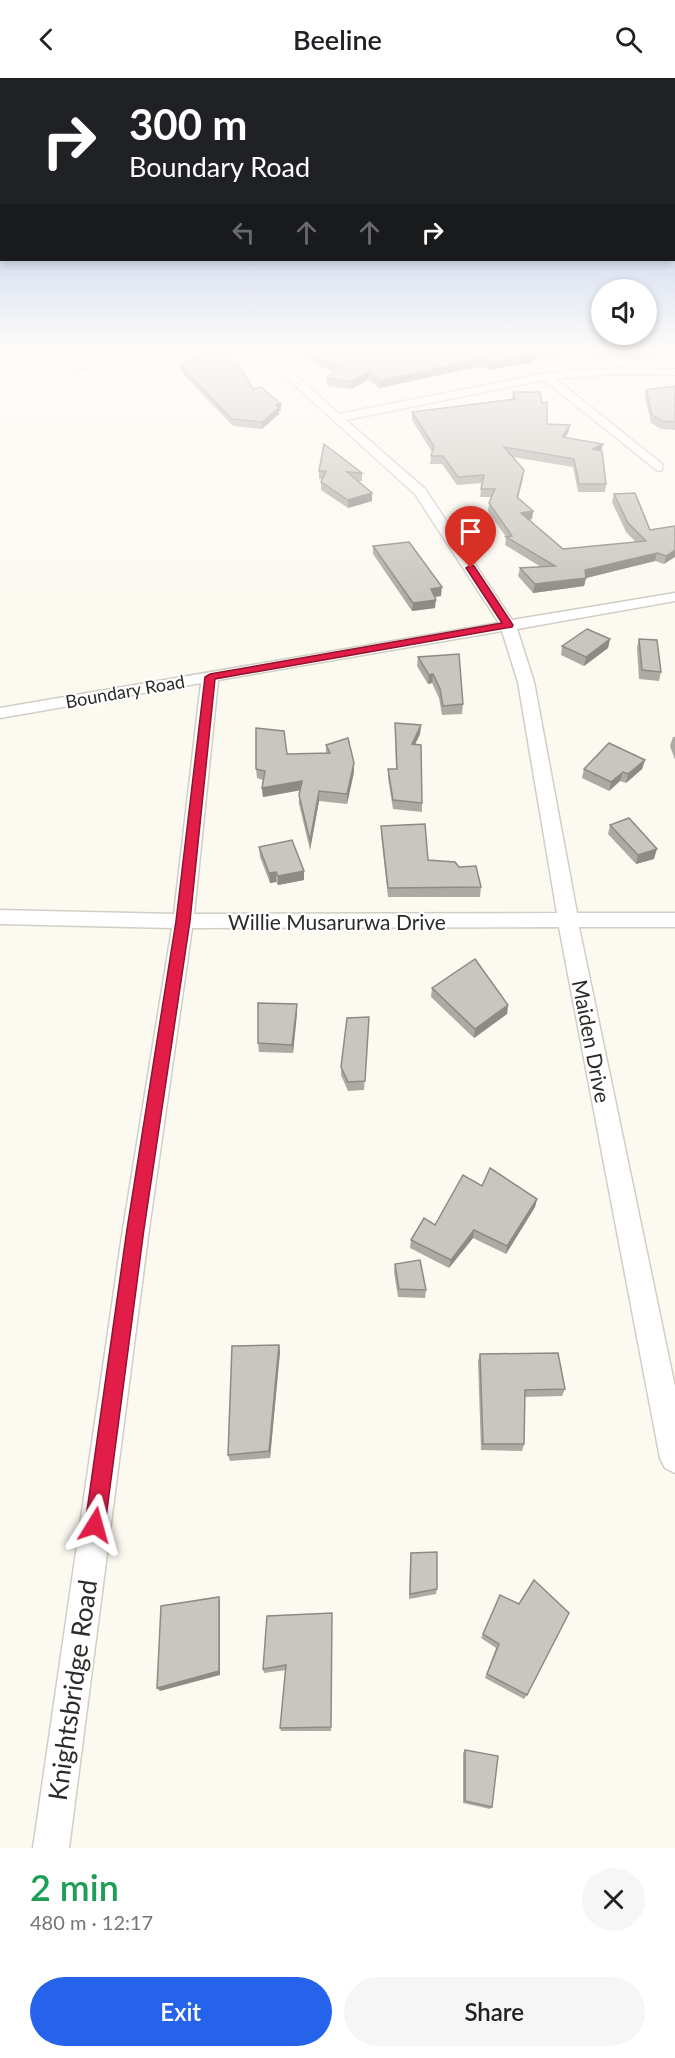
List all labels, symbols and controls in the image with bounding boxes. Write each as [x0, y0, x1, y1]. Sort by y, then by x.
icon: back [30, 23, 63, 56]
text: Beeline [293, 23, 382, 56]
icon: search [612, 23, 645, 56]
text: 300 m [129, 99, 247, 149]
icon: right [30, 102, 108, 180]
text: Boundary Road [129, 150, 310, 183]
icon: left [227, 216, 260, 249]
icon: ahead [290, 216, 323, 249]
icon: ahead [353, 216, 386, 249]
icon: right [416, 216, 449, 249]
map controls [591, 279, 657, 345]
button: sound [591, 279, 657, 345]
pin [445, 506, 496, 568]
icon: arrive [454, 515, 487, 548]
street label: Boundary Road [64, 670, 186, 712]
street label: Willie Musarurwa Drive [228, 909, 446, 934]
street label: Maiden Drive [568, 977, 616, 1105]
position arrow [63, 1493, 127, 1557]
street label: Knightsbridge Road [41, 1578, 103, 1802]
text: 2 min [30, 1865, 119, 1909]
button: close [582, 1868, 645, 1931]
text: 480 m · 12:17 [30, 1910, 153, 1934]
button: Exit [30, 1977, 332, 2046]
button: Share [344, 1977, 645, 2046]

